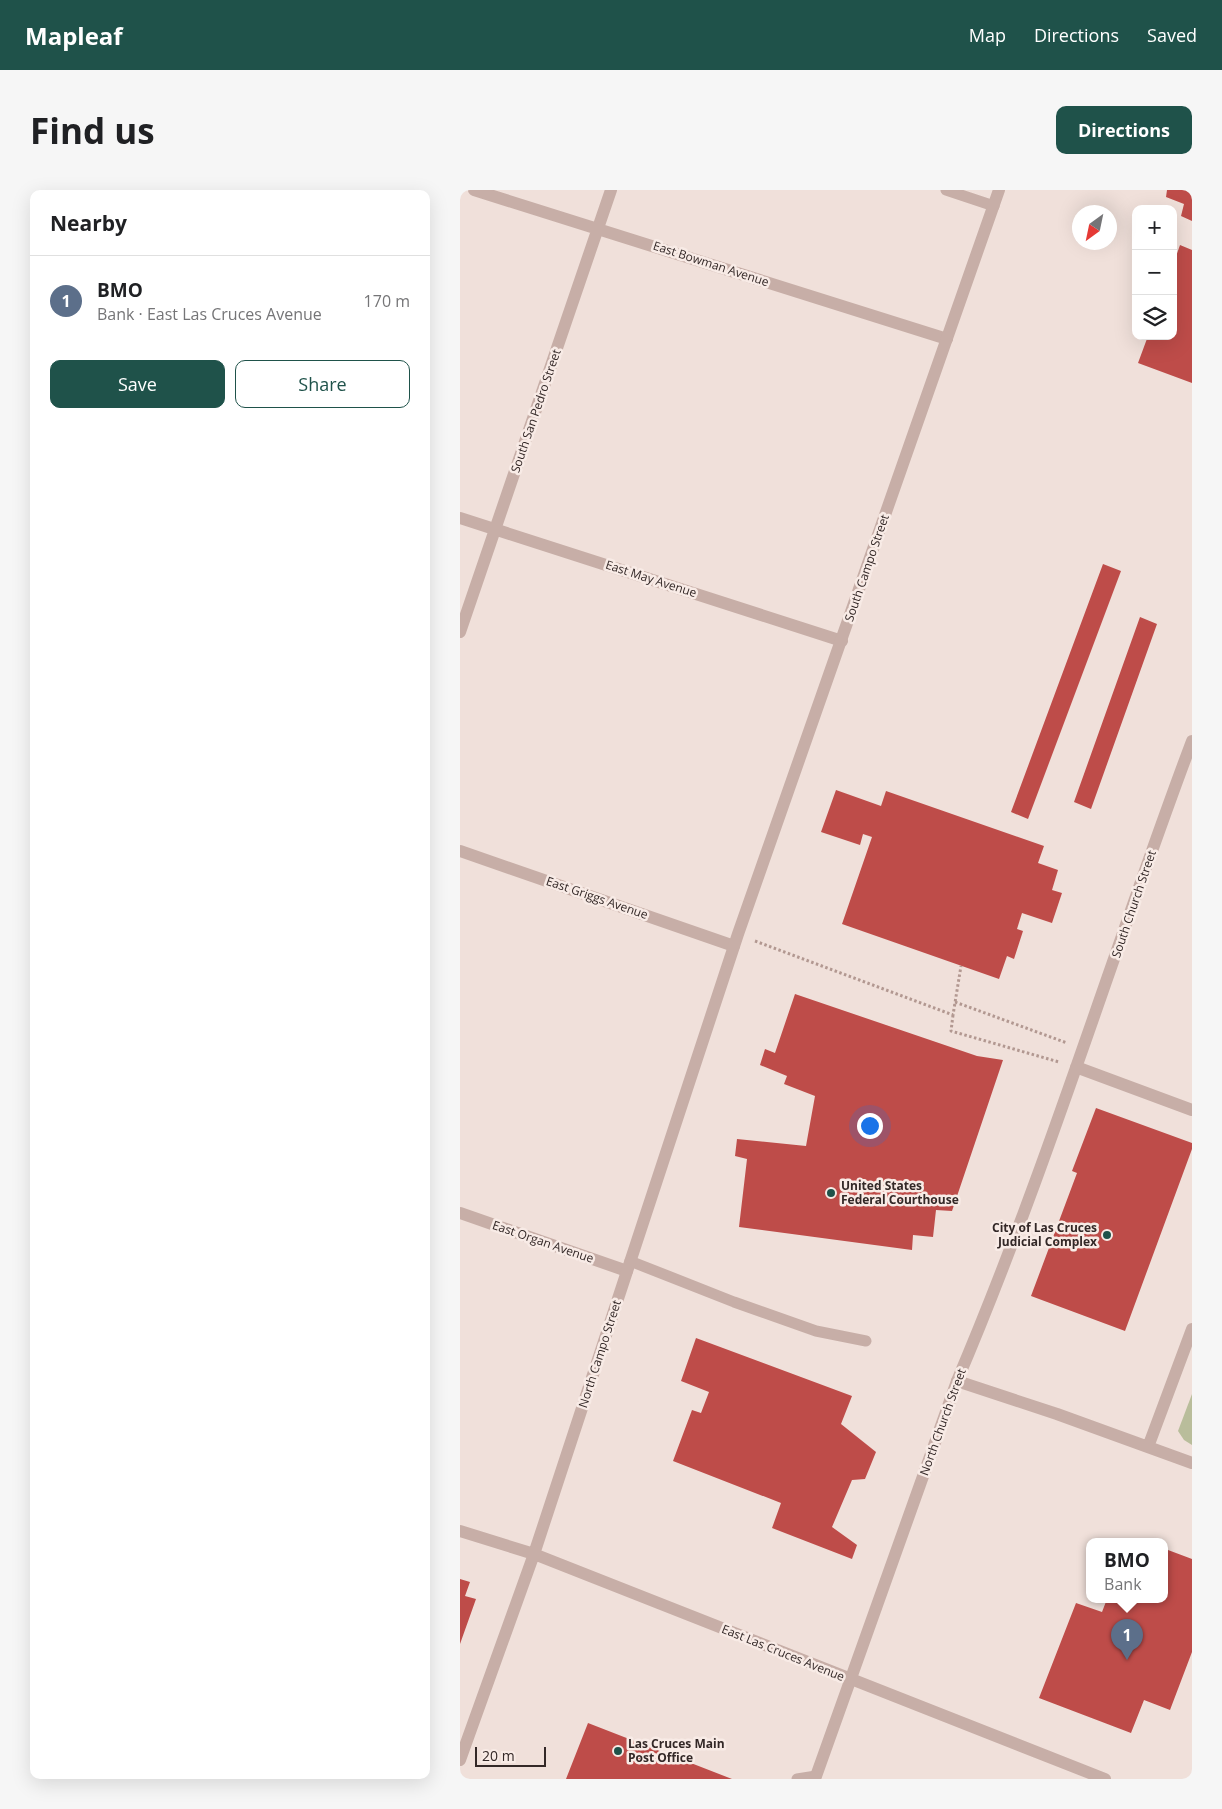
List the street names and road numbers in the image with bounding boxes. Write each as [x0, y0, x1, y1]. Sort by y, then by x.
street label: East Bowman Avenue [651, 237, 771, 290]
street label: South San Pedro Street [506, 347, 565, 475]
street label: South Campo Street [840, 512, 893, 624]
street label: East May Avenue [603, 556, 699, 601]
street label: South Church Street [1107, 848, 1160, 960]
street label: East Griggs Avenue [544, 872, 651, 923]
street label: East Organ Avenue [490, 1216, 596, 1267]
street label: North Campo Street [574, 1298, 625, 1410]
street label: North Church Street [915, 1366, 970, 1478]
street label: East Las Cruces Avenue [719, 1620, 847, 1685]

